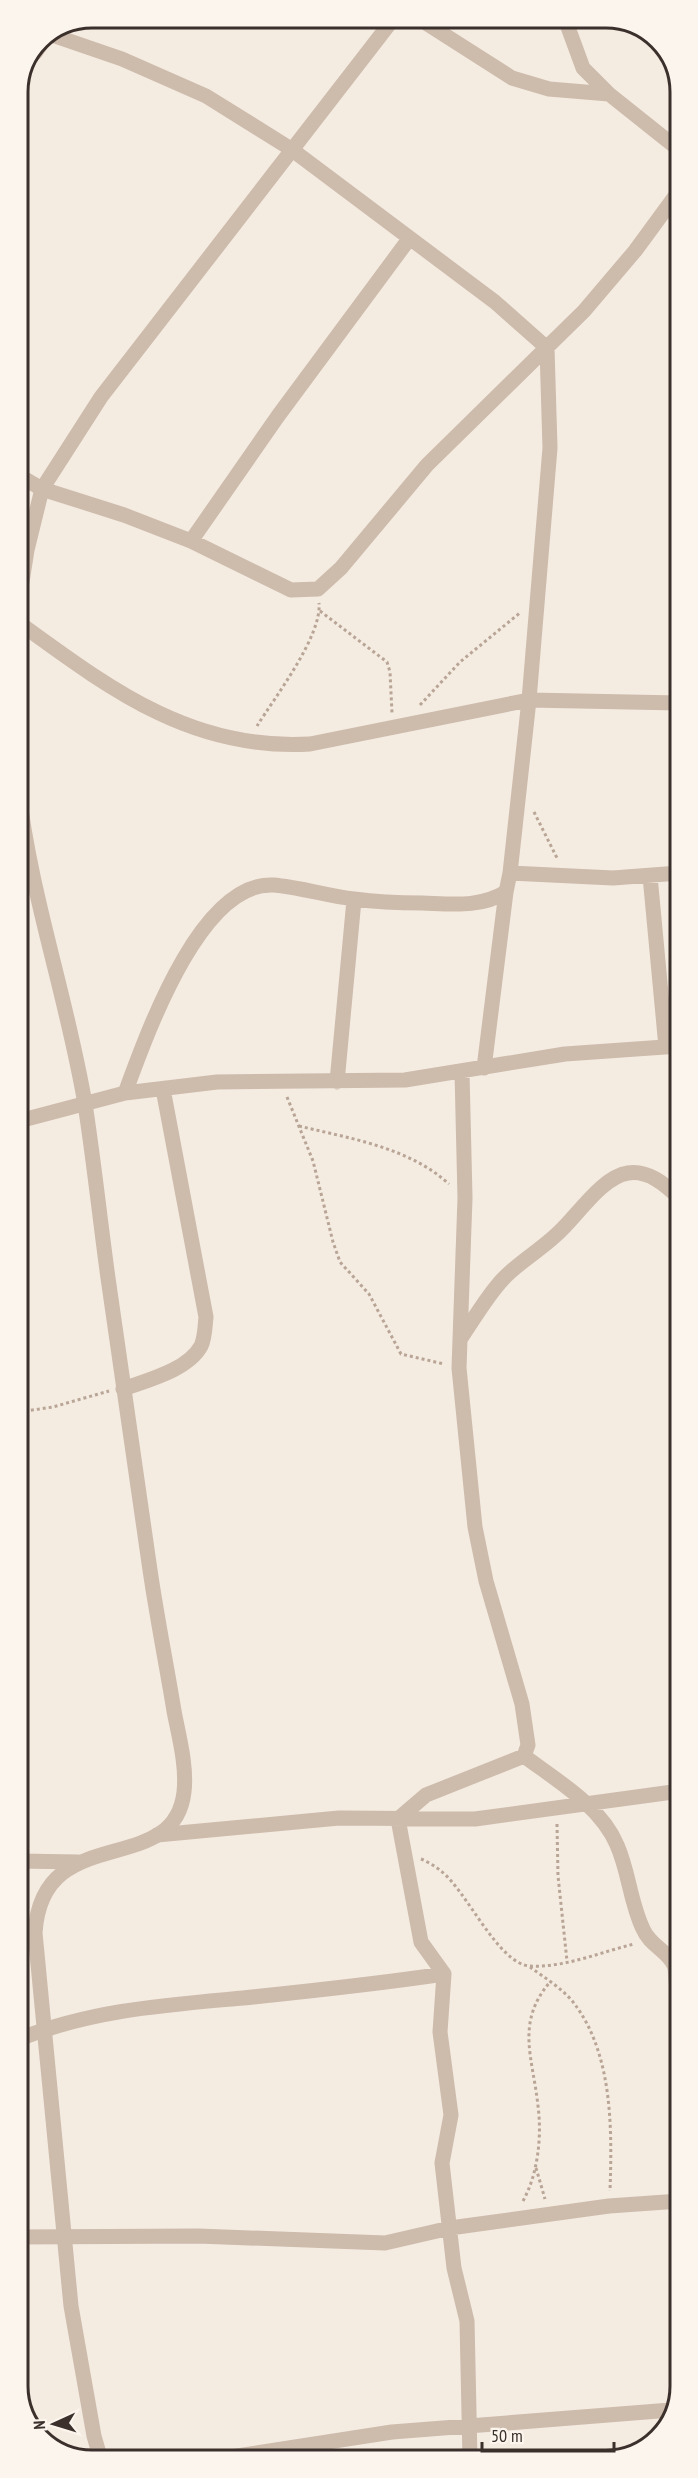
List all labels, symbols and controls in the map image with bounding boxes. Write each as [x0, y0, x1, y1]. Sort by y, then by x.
north arrow [24, 2394, 84, 2454]
scale bar [482, 2415, 614, 2453]
text: N [29, 2420, 49, 2430]
text: 50 m [491, 2424, 523, 2447]

